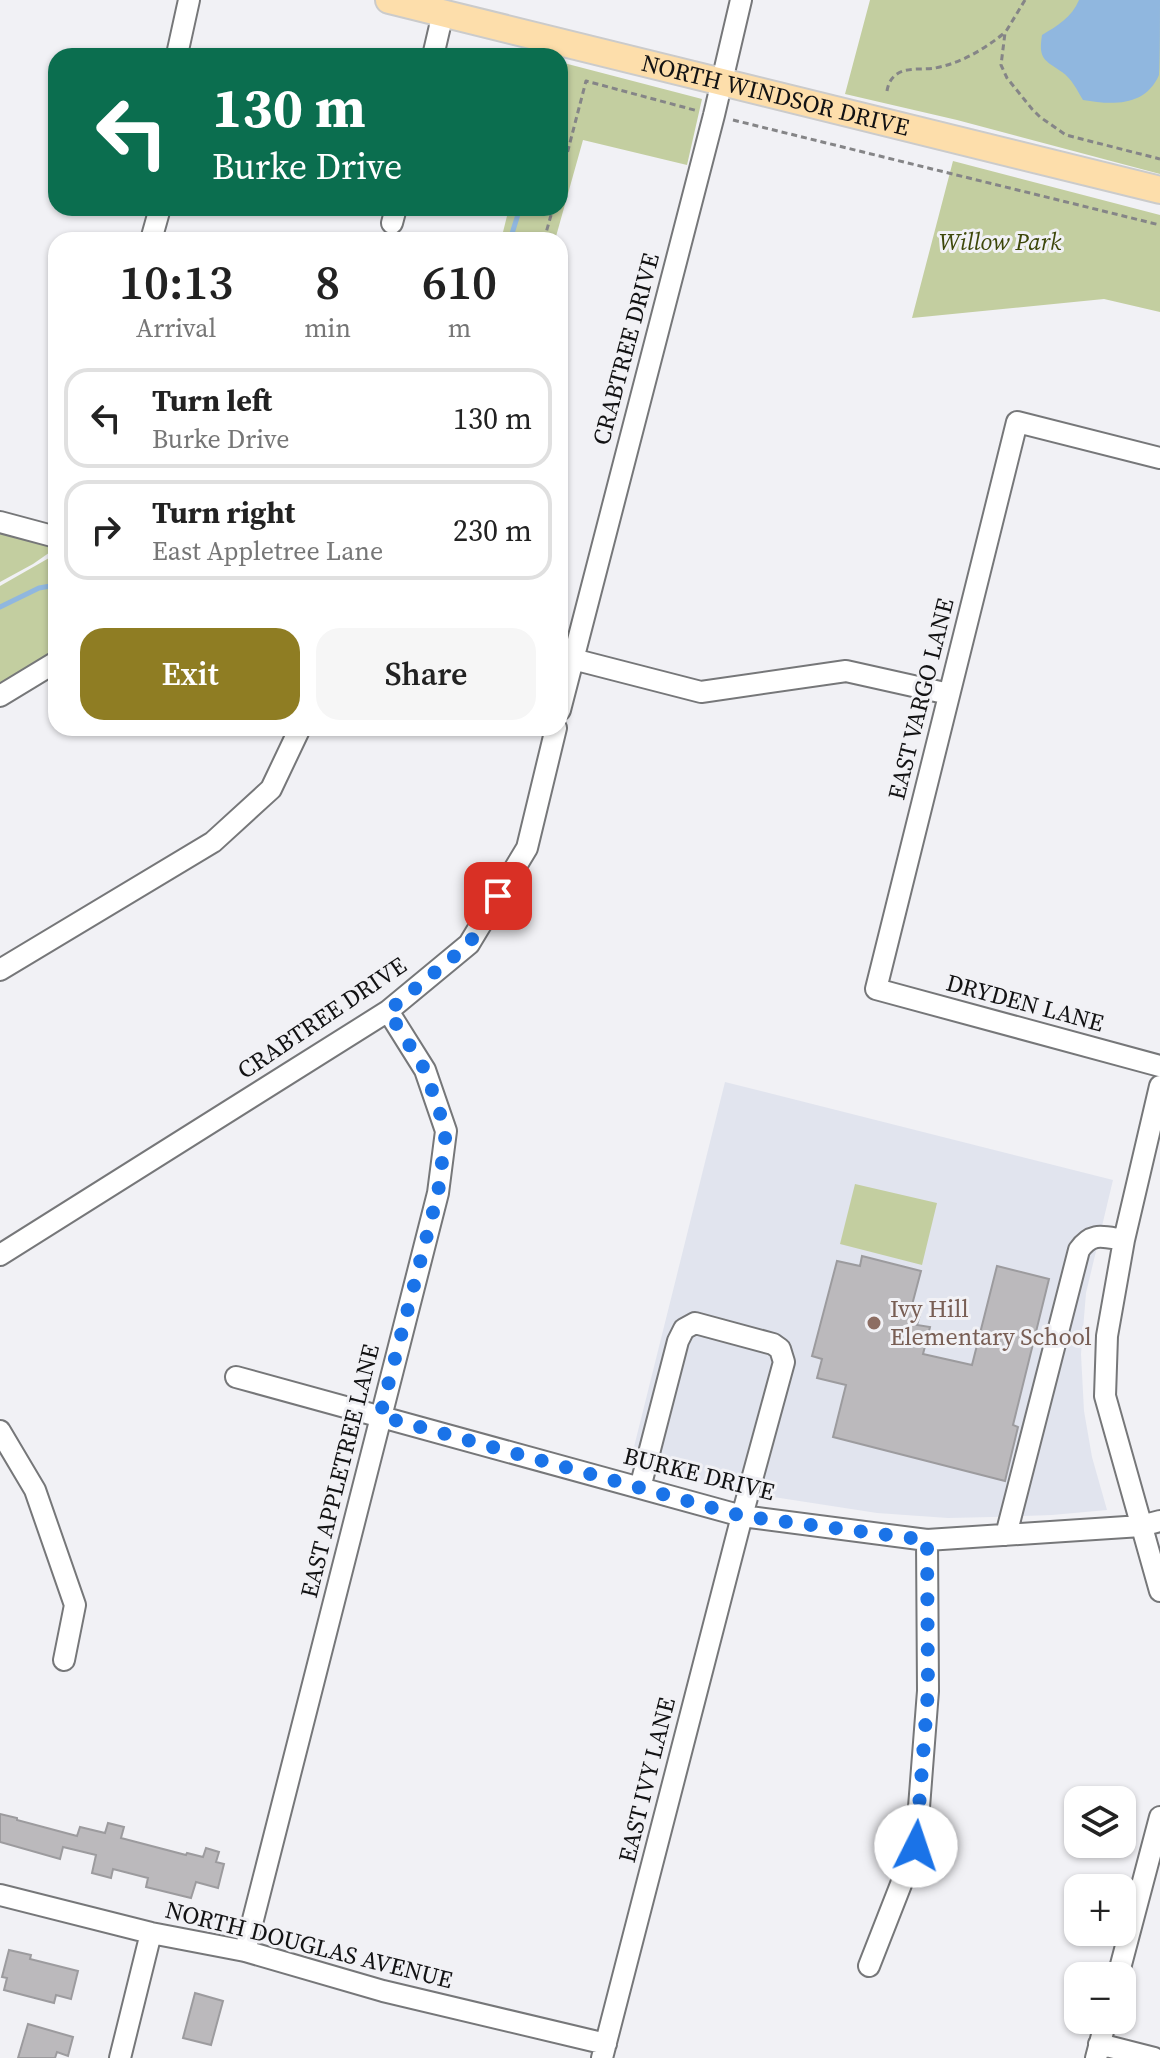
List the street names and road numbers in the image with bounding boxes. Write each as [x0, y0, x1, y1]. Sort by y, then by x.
street label: NORTH WINDSOR DRIVE [638, 46, 913, 144]
street label: CRABTREE DRIVE [584, 249, 667, 449]
street label: EAST VARGO LANE [880, 595, 962, 803]
street label: CRABTREE DRIVE [231, 949, 413, 1086]
street label: DRYDEN LANE [943, 966, 1108, 1039]
street label: EAST APPLETREE LANE [292, 1341, 387, 1601]
street label: BURKE DRIVE [620, 1439, 778, 1508]
street label: EAST IVY LANE [610, 1694, 683, 1866]
street label: NORTH DOUGLAS AVENUE [162, 1893, 456, 1996]

